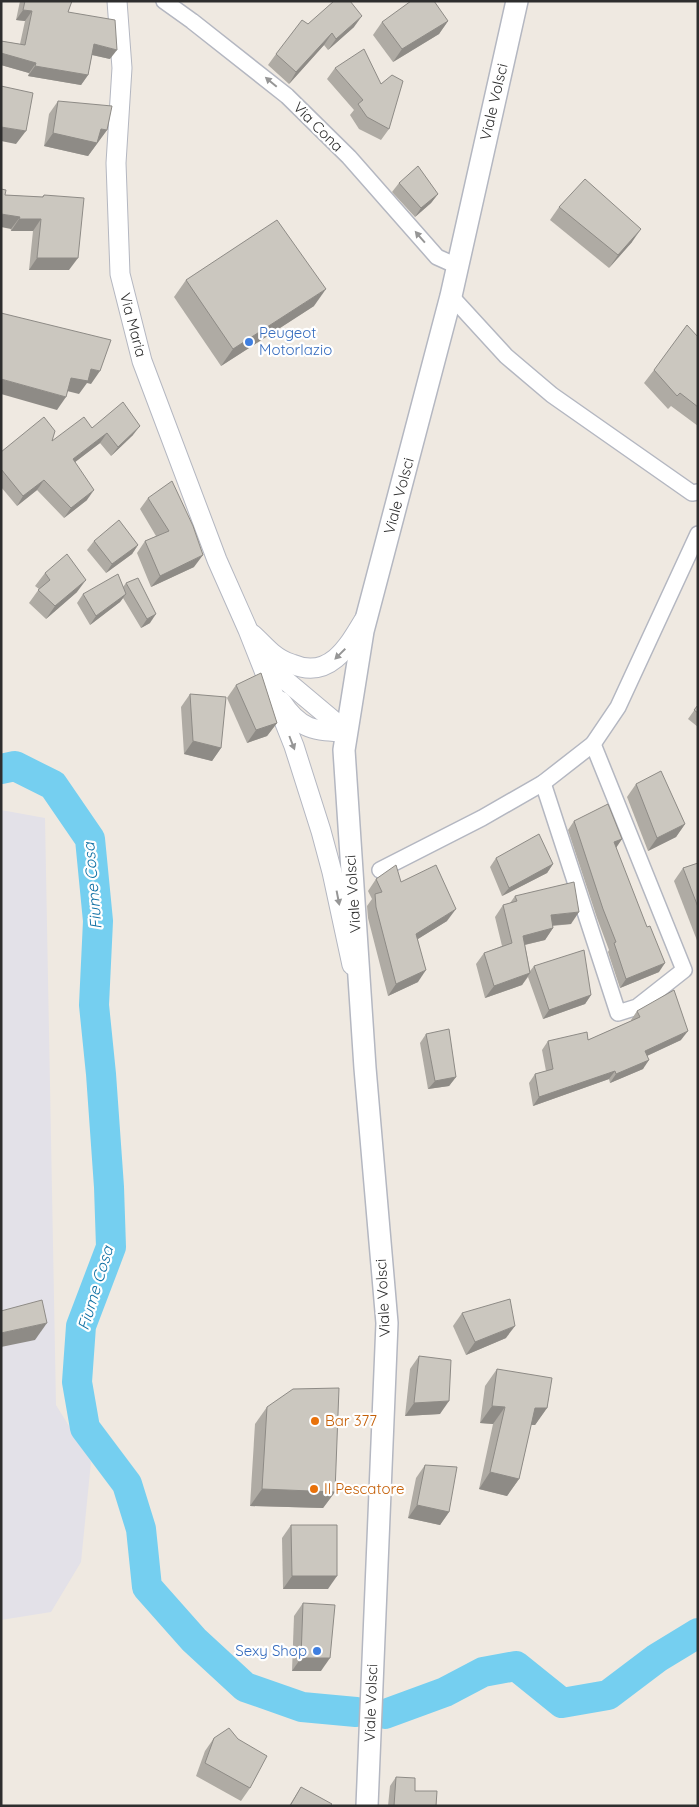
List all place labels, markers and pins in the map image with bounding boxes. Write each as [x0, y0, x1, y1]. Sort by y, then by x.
place label: Peugeot Motorlazio [259, 323, 332, 359]
marker: Peugeot Motorlazio [243, 336, 255, 348]
place label: Bar 377 [325, 1411, 377, 1430]
marker: Bar 377 [309, 1415, 321, 1427]
place label: Il Pescatore [324, 1479, 404, 1498]
marker: Il Pescatore [308, 1483, 320, 1495]
place label: Sexy Shop [235, 1641, 307, 1660]
marker: Sexy Shop [311, 1645, 323, 1657]

